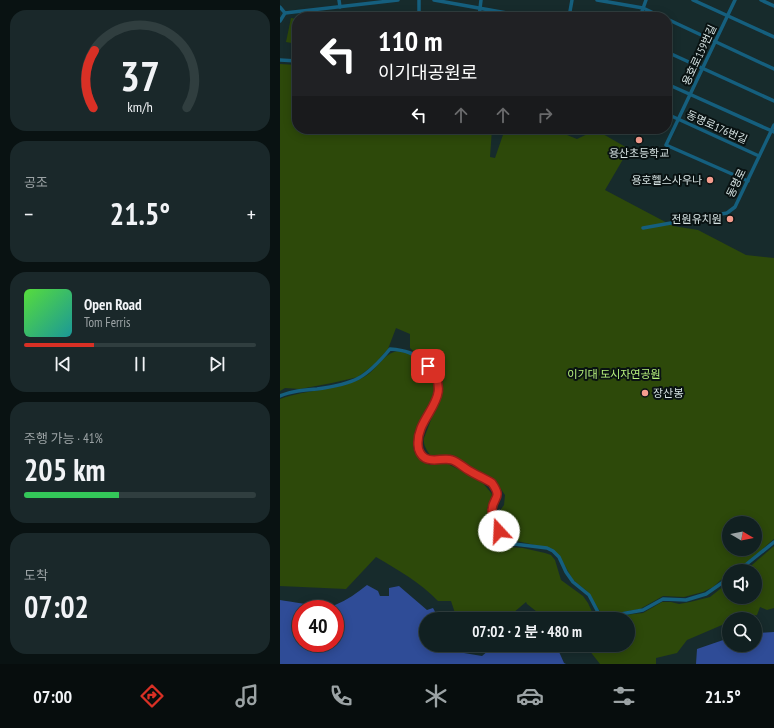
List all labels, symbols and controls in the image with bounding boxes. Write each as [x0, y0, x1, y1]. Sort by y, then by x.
text: 110 m [378, 22, 442, 59]
street label: 용호로159번길 [679, 22, 719, 88]
icon: left [312, 28, 364, 80]
text: 37 [120, 49, 160, 102]
text: 이기대공원로 [378, 61, 477, 84]
text: km/h [127, 97, 153, 116]
icon: left [408, 104, 430, 126]
icon: ahead [450, 104, 472, 126]
icon: ahead [492, 104, 514, 126]
icon: right [534, 104, 556, 126]
street label: 동명로176번길 [684, 107, 750, 147]
marker: 용산초등학교 [634, 135, 644, 145]
place label: 용산초등학교 [609, 146, 669, 160]
street label: 동명로 [723, 166, 749, 200]
place label: 용호헬스사우나 [631, 173, 702, 187]
text: 공조 [24, 174, 48, 191]
marker: 용호헬스사우나 [705, 175, 715, 185]
text: 21.5° [110, 194, 170, 233]
text: − [24, 200, 33, 228]
text: + [247, 200, 256, 228]
place label: 전원유치원 [671, 212, 722, 226]
marker: 전원유치원 [725, 214, 735, 224]
text: Open Road [84, 295, 142, 314]
text: Tom Ferris [84, 314, 130, 331]
pin [411, 349, 445, 383]
icon: previous [52, 353, 74, 375]
icon: pause [129, 353, 151, 375]
icon: next [206, 353, 228, 375]
icon: arrive [417, 355, 439, 377]
park label: 이기대 도시자연공원 [567, 367, 661, 381]
place label: 장산봉 [653, 386, 683, 400]
marker: 장산봉 [640, 388, 650, 398]
text: 주행 가능 · 41% [24, 430, 103, 447]
text: 205 km [24, 450, 105, 489]
position arrow [478, 510, 520, 552]
north arrow [722, 516, 762, 556]
map controls [722, 516, 762, 652]
button: sound [722, 564, 762, 604]
text: 도착 [24, 567, 48, 584]
text: 07:02 [24, 587, 89, 626]
speed limit sign: 40 [292, 600, 344, 652]
button: search [722, 612, 762, 652]
text: 07:02 · 2 분 · 480 m [472, 622, 582, 641]
icon: directions [138, 682, 166, 710]
icon: music [233, 682, 261, 710]
icon: phone [327, 682, 355, 710]
icon: climate [422, 682, 450, 710]
icon: car [516, 682, 544, 710]
icon: filters [610, 682, 638, 710]
text: 07:00 [33, 685, 72, 708]
text: 21.5° [705, 685, 741, 708]

